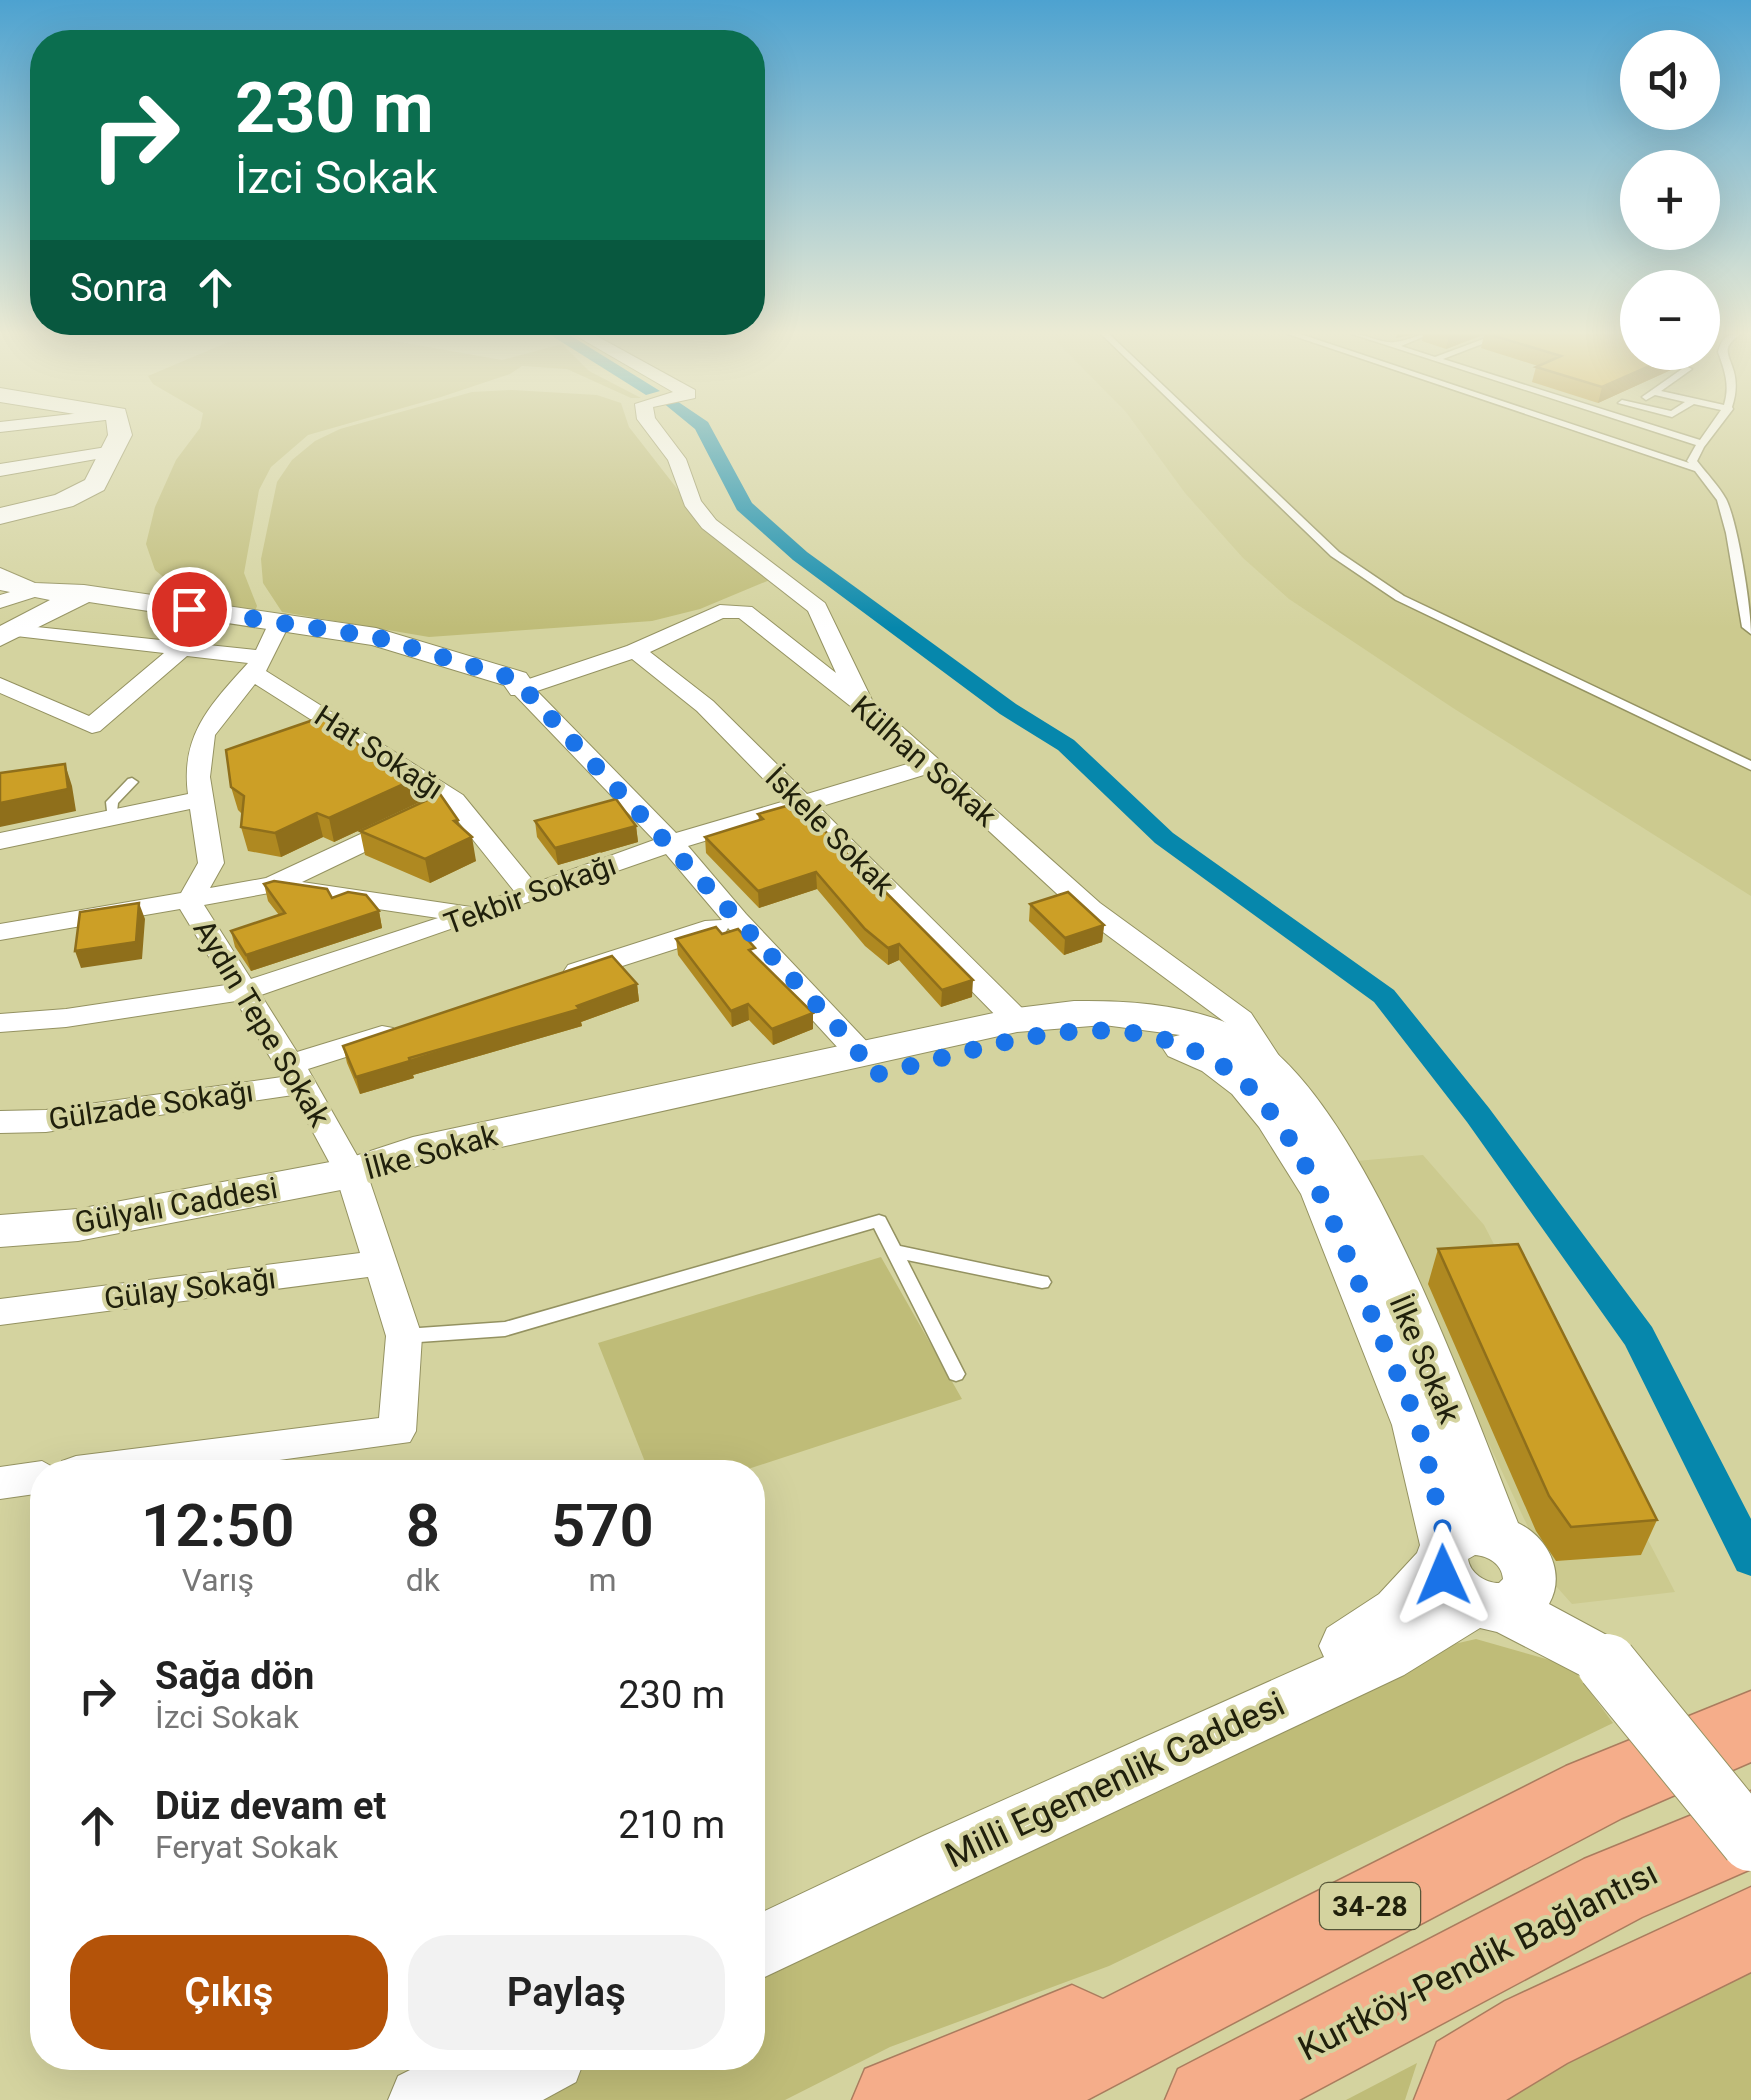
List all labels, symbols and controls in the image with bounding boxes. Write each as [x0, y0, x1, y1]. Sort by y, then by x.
map controls [1620, 30, 1720, 370]
button: sound [1620, 30, 1720, 130]
text: 230 m [235, 67, 434, 149]
icon: right [70, 70, 200, 200]
button: + [1620, 150, 1720, 250]
text: İzci Sokak [235, 151, 437, 204]
icon: ahead [188, 260, 243, 315]
text: Sonra [70, 266, 168, 310]
button: − [1620, 270, 1720, 370]
pin [147, 567, 232, 652]
icon: arrive [162, 582, 217, 637]
street label: Külhan Sokak [844, 688, 1004, 834]
street label: Hat Sokağı [308, 698, 450, 806]
street label: İskele Sokak [759, 760, 902, 903]
street label: Tekbir Sokağı [439, 847, 621, 941]
street label: Aydın Tepe Sokak [187, 913, 338, 1133]
street label: Gülzade Sokağı [46, 1073, 256, 1137]
street label: İlke Sokak [361, 1117, 502, 1186]
street label: Gülyalı Caddesi [72, 1170, 280, 1240]
street label: Gülay Sokağı [102, 1260, 278, 1316]
street label: İlke Sokak [1382, 1290, 1468, 1429]
text: 12:50 [141, 1490, 295, 1561]
text: 8 [406, 1490, 440, 1561]
text: 570 [551, 1490, 654, 1561]
position arrow [1391, 1523, 1495, 1627]
text: Varış [182, 1561, 254, 1599]
text: dk [406, 1561, 440, 1599]
text: m [588, 1561, 616, 1599]
text: Sağa dön [155, 1654, 314, 1698]
icon: right [70, 1668, 125, 1723]
text: 230 m [618, 1673, 725, 1717]
street label: Milli Egemenlik Caddesi [939, 1683, 1291, 1877]
text: İzci Sokak [155, 1698, 299, 1736]
text: Düz devam et [155, 1784, 386, 1828]
icon: ahead [70, 1798, 125, 1853]
text: 210 m [618, 1803, 725, 1847]
text: Feryat Sokak [155, 1828, 338, 1866]
street label: Kurtköy-Pendik Bağlantısı [1292, 1853, 1664, 2069]
road number: 34-28 [1320, 1883, 1420, 1929]
button: Çıkış [70, 1935, 388, 2050]
button: Paylaş [408, 1935, 725, 2050]

